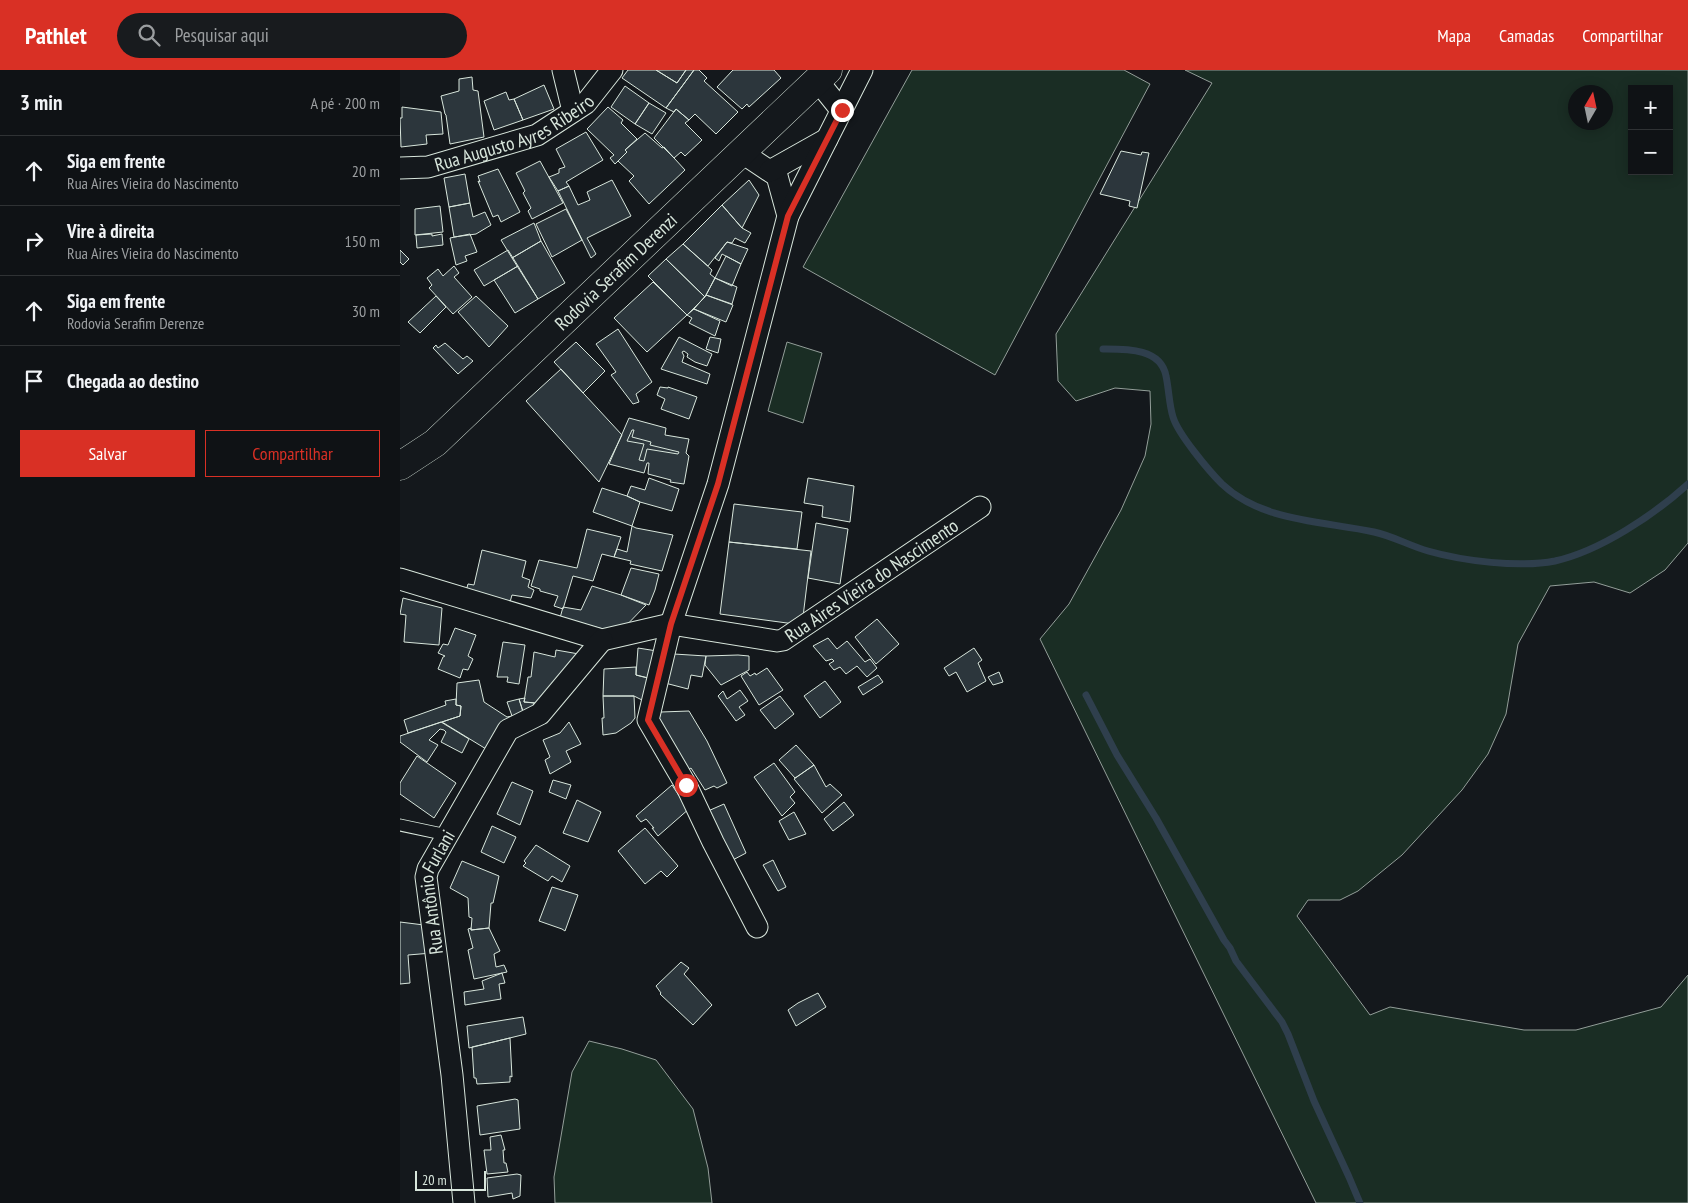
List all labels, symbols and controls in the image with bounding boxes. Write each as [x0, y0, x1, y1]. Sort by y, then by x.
search box [117, 13, 467, 58]
text: Pathlet [25, 20, 87, 51]
icon: search [135, 21, 163, 49]
text: Pesquisar aqui [175, 23, 269, 47]
text: Mapa [1437, 24, 1471, 47]
text: Camadas [1499, 24, 1554, 47]
text: Compartilhar [1582, 24, 1663, 47]
north arrow [1568, 85, 1613, 130]
map controls [1628, 85, 1673, 175]
button: + [1628, 85, 1673, 130]
text: 3 min [20, 89, 62, 116]
street label: Rua Augusto Ayres Ribeiro [432, 90, 600, 176]
text: A pé · 200 m [310, 93, 380, 113]
route end [831, 99, 854, 122]
button: − [1628, 130, 1673, 175]
text: Siga em frente [67, 149, 165, 173]
icon: ahead [20, 157, 48, 185]
text: 20 m [352, 161, 380, 181]
text: Rua Aires Vieira do Nascimento [67, 173, 239, 193]
street label: Rodovia Serafim Derenzi [549, 208, 682, 335]
text: Vire à direita [67, 219, 154, 243]
icon: right [20, 227, 48, 255]
text: 150 m [345, 231, 380, 251]
text: Rua Aires Vieira do Nascimento [67, 243, 239, 263]
text: Siga em frente [67, 289, 165, 313]
icon: ahead [20, 297, 48, 325]
text: 30 m [352, 301, 380, 321]
text: Rodovia Serafim Derenze [67, 313, 204, 333]
icon: arrive [20, 367, 48, 395]
text: Chegada ao destino [67, 369, 199, 393]
button: Salvar [20, 430, 195, 477]
button: Compartilhar [205, 430, 380, 477]
street label: Rua Aires Vieira do Nascimento [780, 513, 963, 647]
route start [675, 774, 698, 797]
street label: Rua Antônio Furlani [414, 825, 460, 956]
scale bar [415, 1168, 486, 1191]
text: 20 m [422, 1171, 447, 1189]

